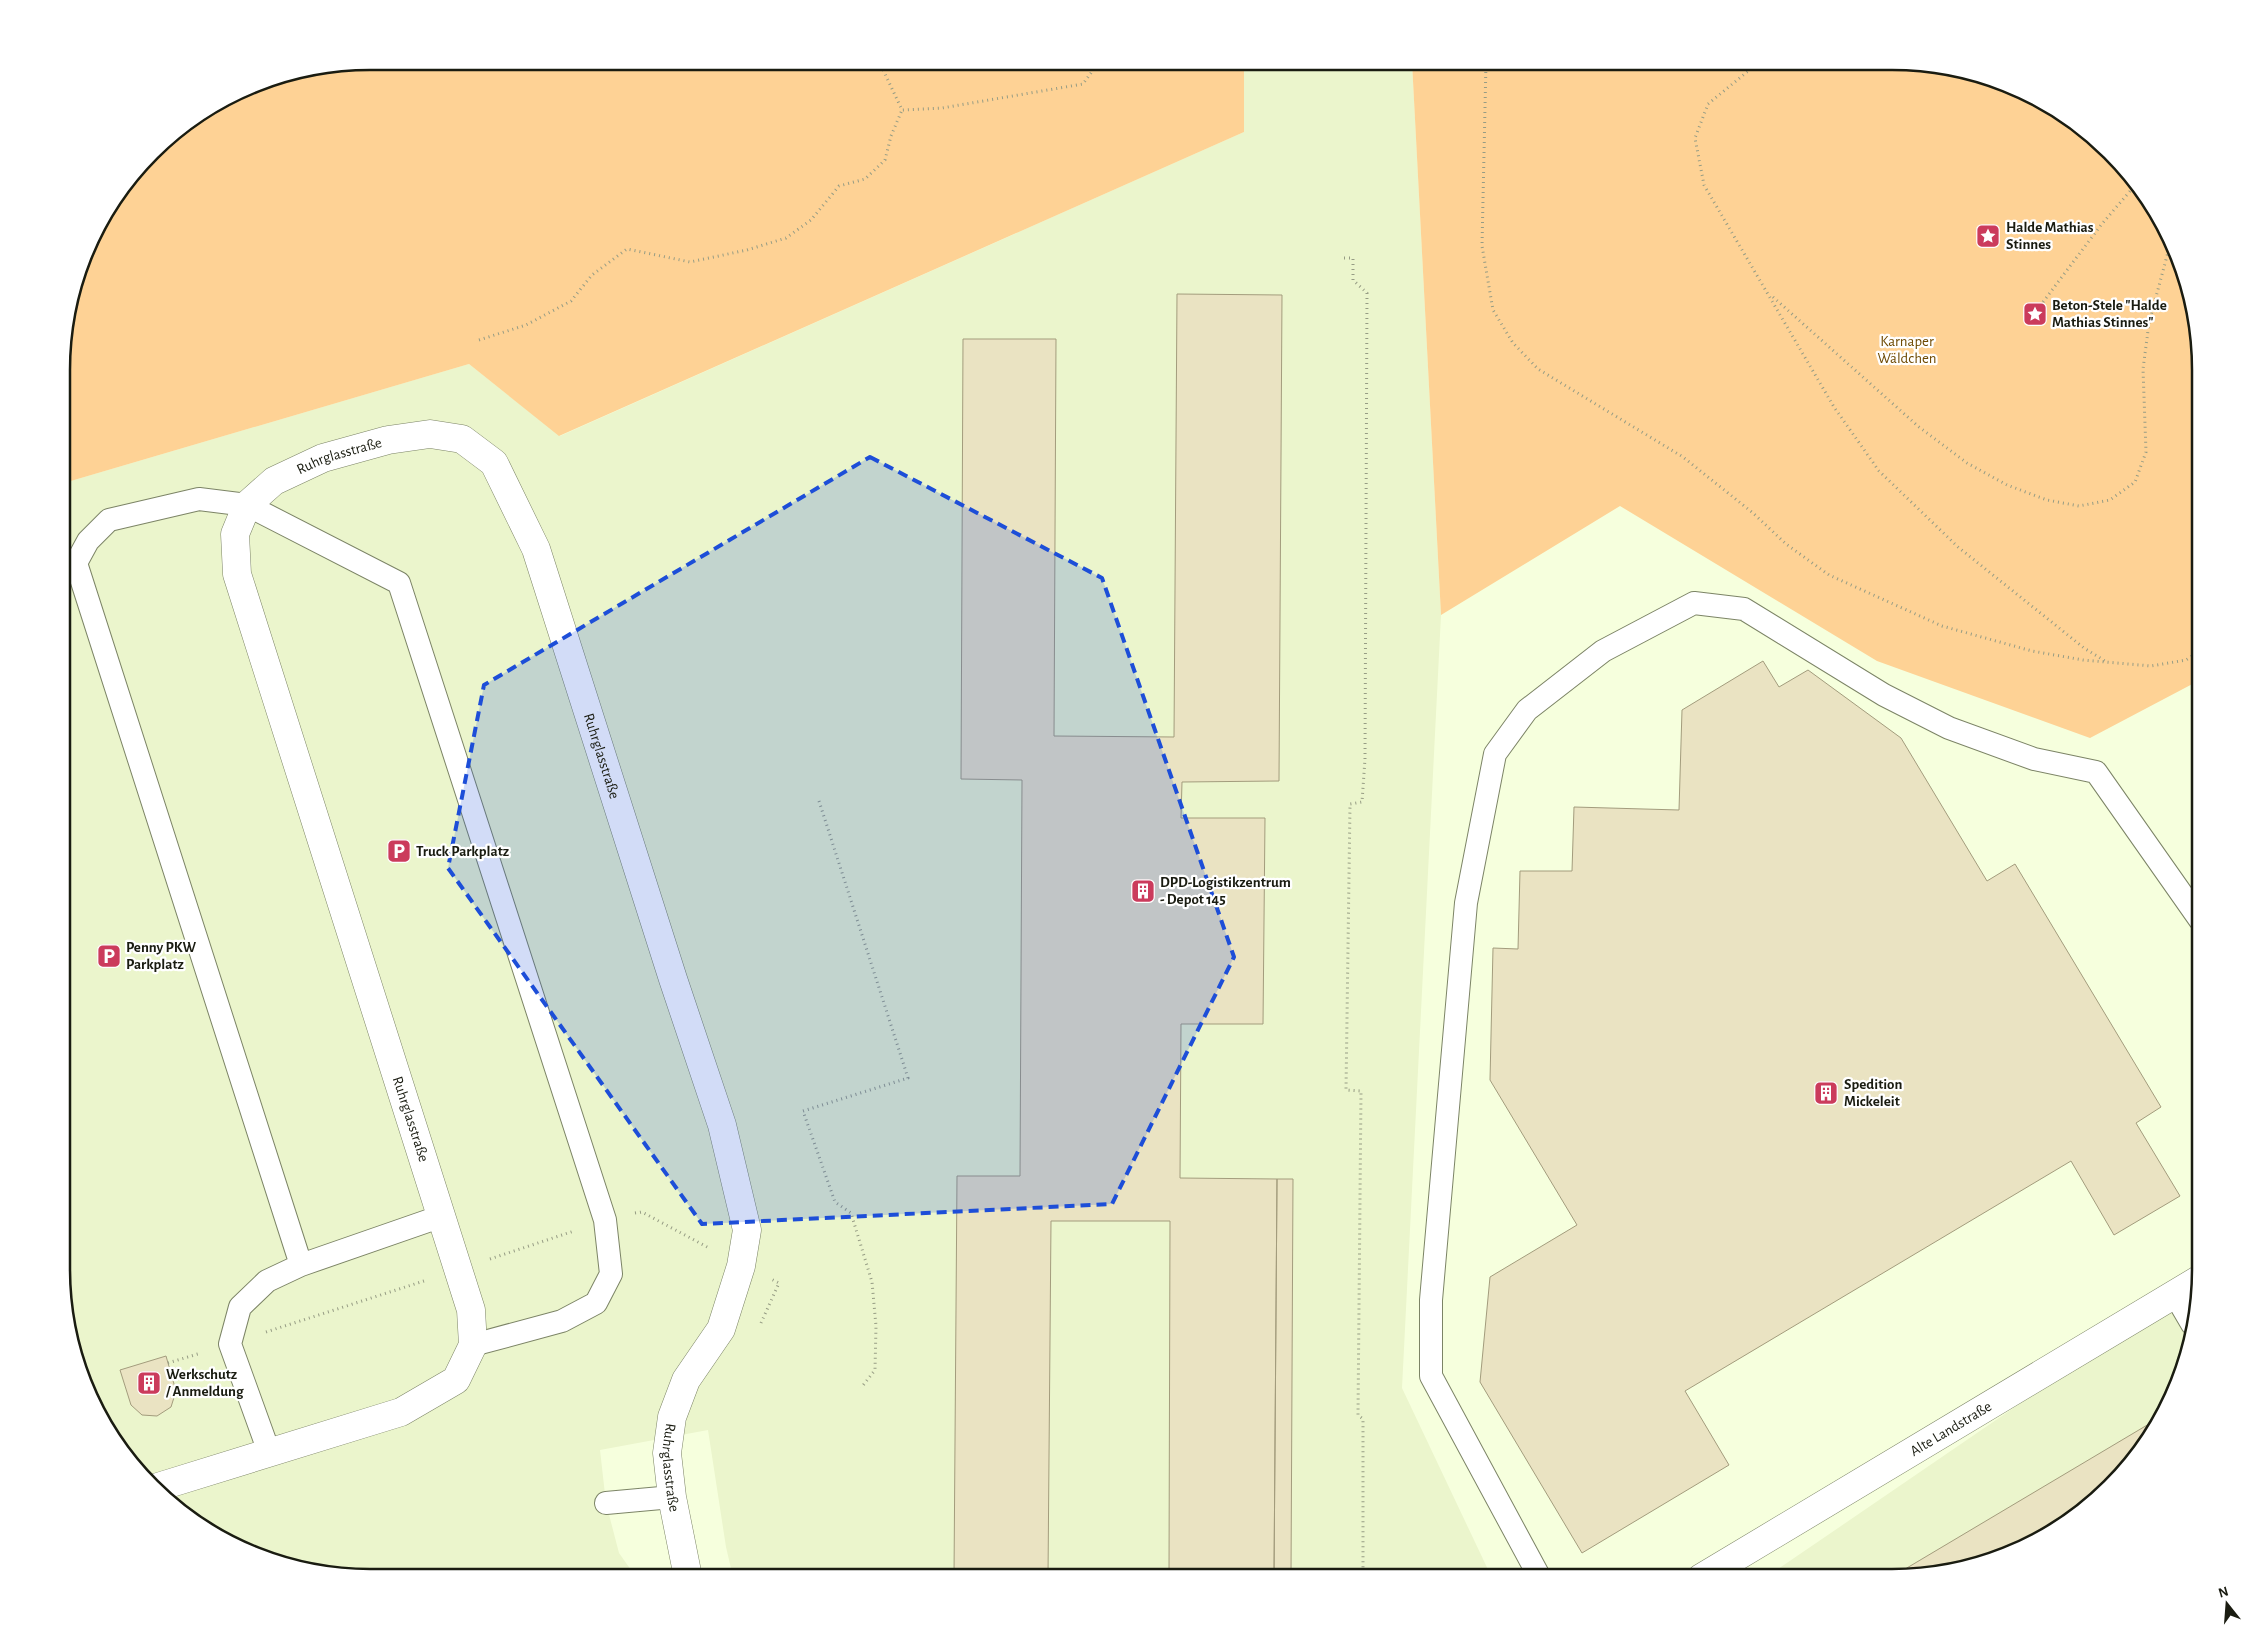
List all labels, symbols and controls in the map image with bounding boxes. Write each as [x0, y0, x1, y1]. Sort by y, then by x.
place label: Halde Mathias Stinnes [2006, 220, 2094, 252]
place icon: Halde Mathias Stinnes [1975, 223, 2001, 249]
place label: Beton-Stele "Halde Mathias Stinnes" [2052, 298, 2167, 330]
place icon: Beton-Stele "Halde Mathias Stinnes" [2022, 301, 2048, 327]
park label: Karnaper Wäldchen [1877, 334, 1937, 366]
street label: Ruhrglasstraße [294, 435, 384, 477]
street label: Ruhrglasstraße [581, 711, 622, 801]
parking icon: Truck Parkplatz [386, 838, 412, 864]
place label: Truck Parkplatz [416, 844, 509, 859]
place label: DPD-Logistikzentrum - Depot 145 [1160, 875, 1291, 907]
building icon: DPD-Logistikzentrum - Depot 145 [1130, 878, 1156, 904]
place label: Penny PKW Parkplatz [126, 940, 196, 972]
parking icon: Penny PKW Parkplatz [96, 943, 122, 969]
street label: Ruhrglasstraße [390, 1075, 431, 1164]
place label: Spedition Mickeleit [1844, 1077, 1902, 1109]
building icon: Spedition Mickeleit [1813, 1080, 1839, 1106]
place label: Werkschutz / Anmeldung [165, 1367, 244, 1399]
building icon: Werkschutz / Anmeldung [136, 1370, 162, 1396]
street label: Alte Landstraße [1907, 1399, 1994, 1459]
street label: Ruhrglasstraße [659, 1422, 682, 1513]
north arrow [2202, 1579, 2252, 1629]
text: N [2217, 1584, 2230, 1601]

